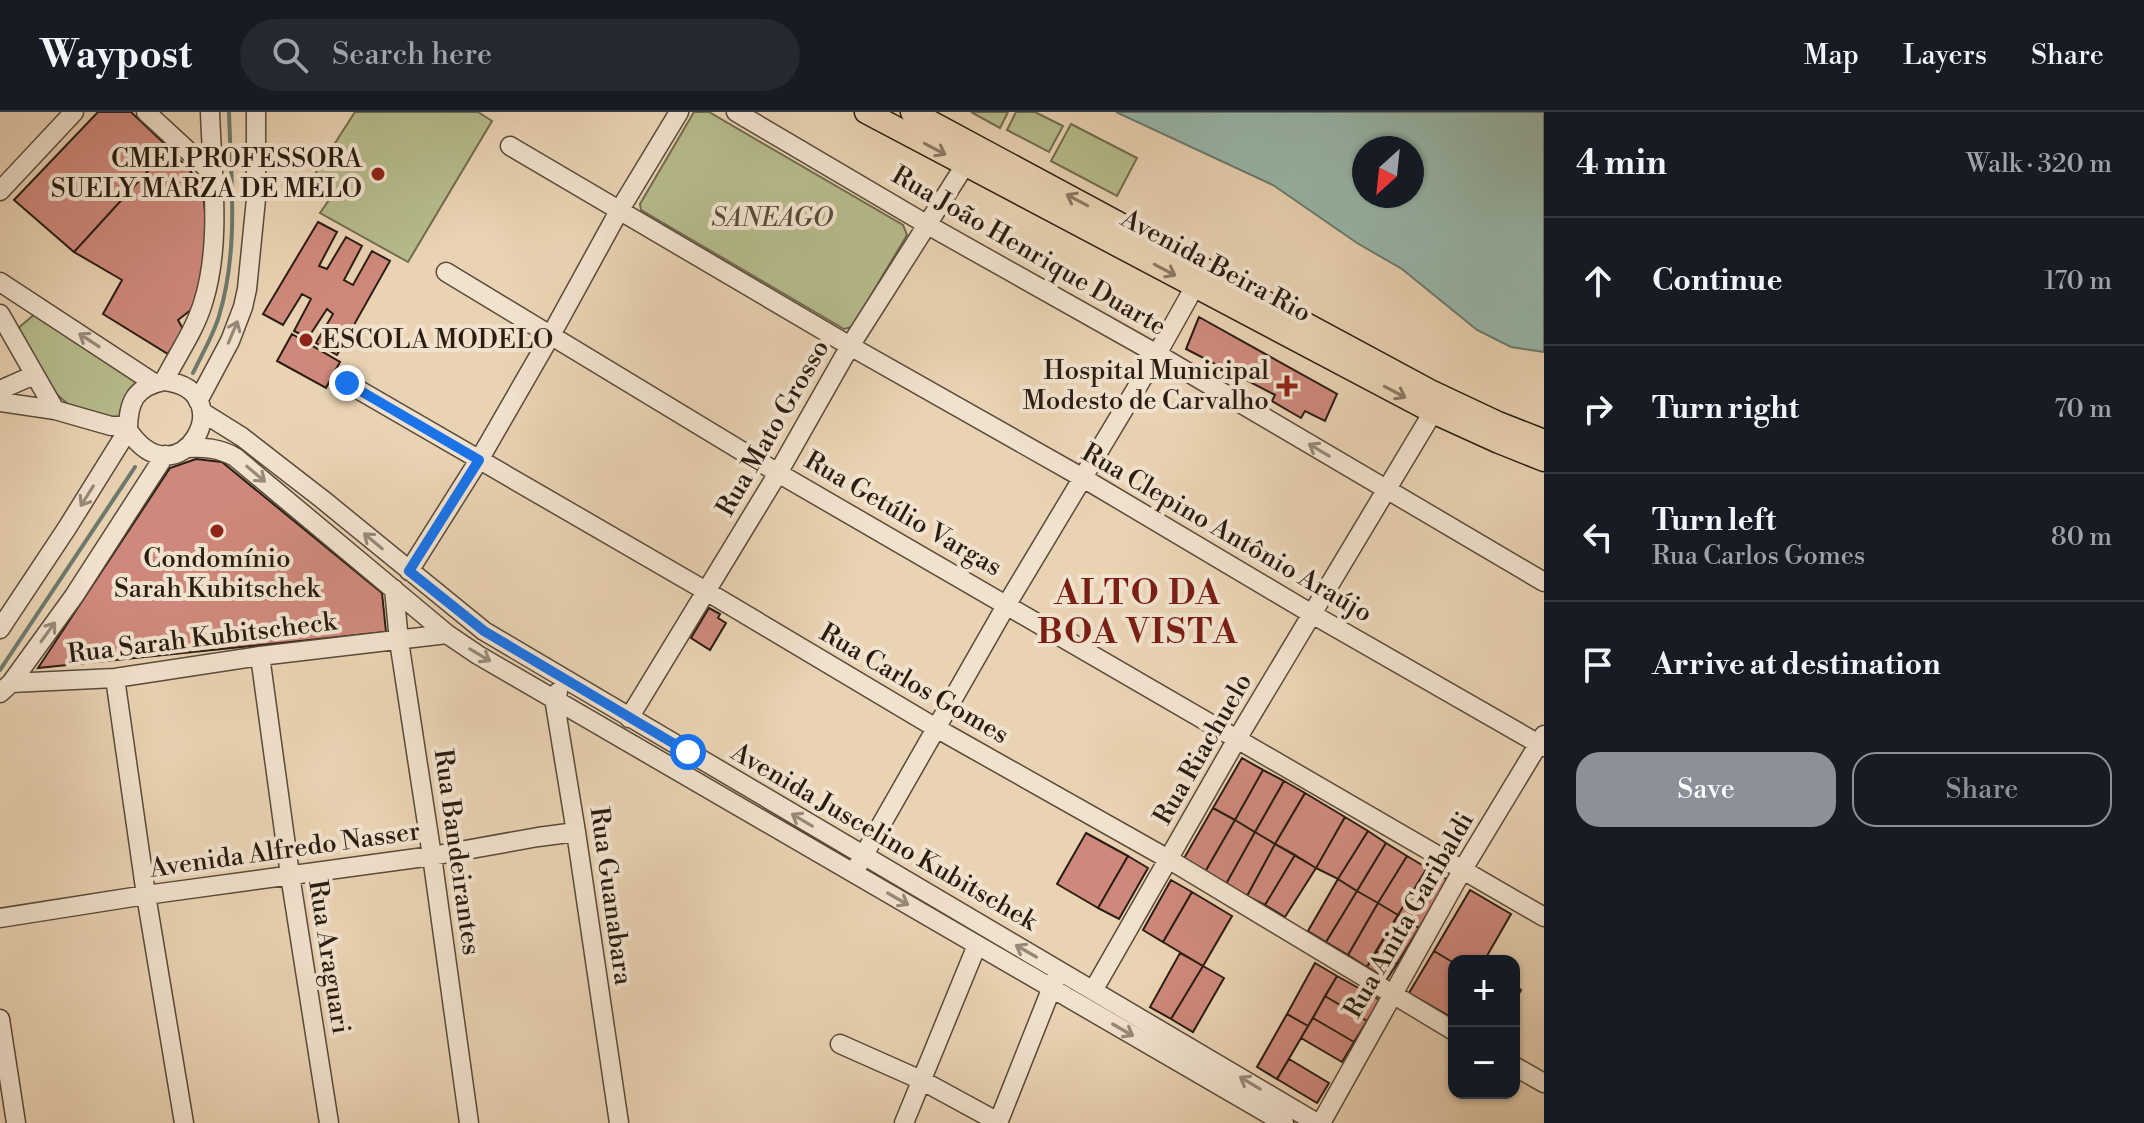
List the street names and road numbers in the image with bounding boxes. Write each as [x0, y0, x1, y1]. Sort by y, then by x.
street label: Rua João Henrique Duarte [886, 159, 1172, 343]
street label: Avenida Beira Rio [1115, 202, 1316, 330]
street label: Rua Mato Grosso [710, 334, 836, 522]
street label: Rua Clepino Antônio Araújo [1076, 437, 1378, 629]
street label: Rua Getúlio Vargas [799, 445, 1007, 583]
street label: Rua Sarah Kubitscheck [66, 605, 340, 670]
street label: Rua Carlos Gomes [814, 617, 1014, 751]
street label: Rua Riachuelo [1147, 668, 1259, 830]
street label: Avenida Juscelino Kubitschek [724, 736, 1044, 939]
street label: Rua Bandeirantes [427, 747, 487, 957]
street label: Rua Guanabara [583, 805, 639, 988]
street label: Rua Anita Garibaldi [1337, 806, 1481, 1024]
street label: Avenida Alfredo Nasser [147, 815, 422, 885]
street label: Rua Araguari [301, 878, 357, 1036]

